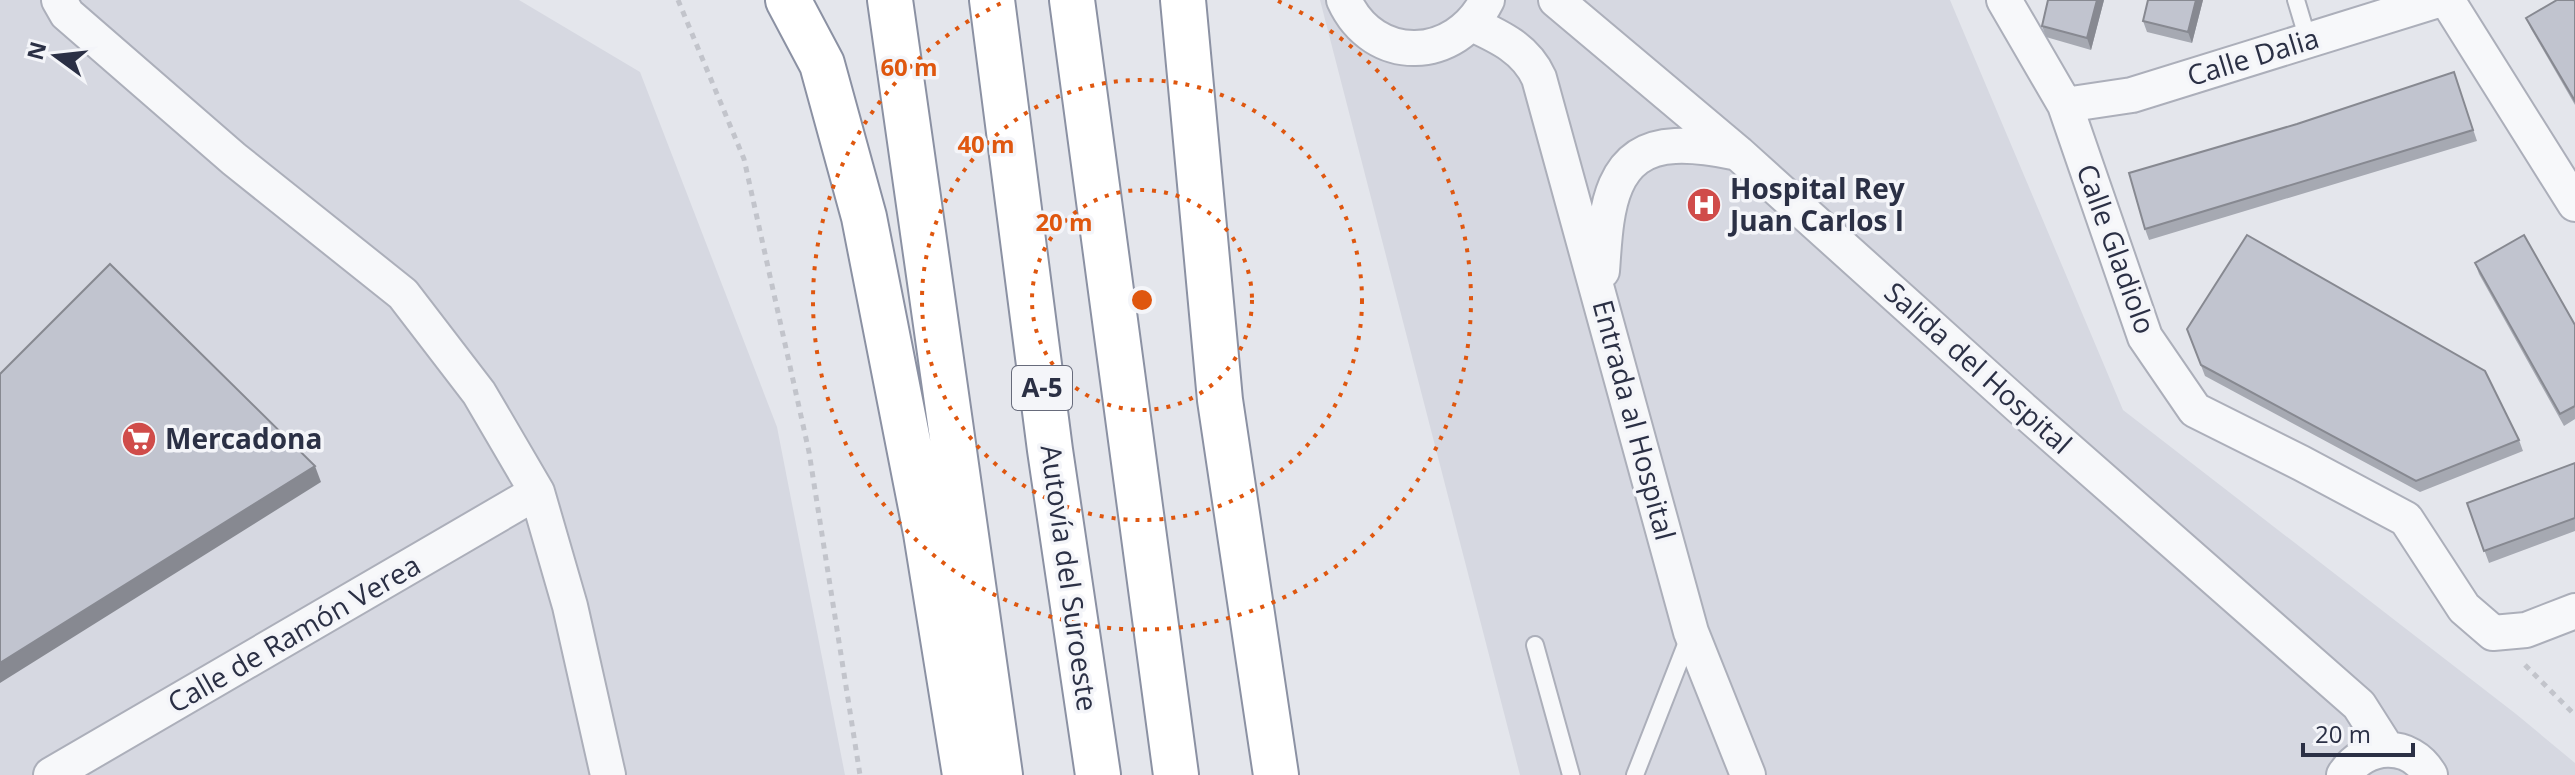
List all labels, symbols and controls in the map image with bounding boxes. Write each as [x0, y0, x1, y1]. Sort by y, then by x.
north arrow [16, 16, 96, 96]
street label: Calle Dalia [2182, 18, 2323, 94]
text: N [19, 38, 53, 63]
text: 60 m [880, 50, 938, 83]
text: 40 m [957, 127, 1015, 160]
street label: Calle Gladiolo [2069, 158, 2165, 339]
place label: Hospital Rey Juan Carlos I [1727, 169, 1905, 239]
hospital icon: Hospital Rey Juan Carlos I [1685, 186, 1723, 224]
text: 20 m [1035, 205, 1093, 238]
street label: Salida del Hospital [1877, 273, 2081, 462]
centre of rings [1128, 286, 1156, 314]
street label: Entrada al Hospital [1585, 295, 1685, 544]
road number: A-5 [1012, 366, 1072, 410]
place label: Mercadona [165, 419, 322, 457]
supermarket icon: Mercadona [120, 420, 158, 458]
street label: Autovía del Suroeste [1032, 442, 1107, 713]
street label: Calle de Ramón Verea [160, 545, 427, 721]
scale bar [2303, 707, 2413, 757]
text: 20 m [2315, 717, 2371, 750]

